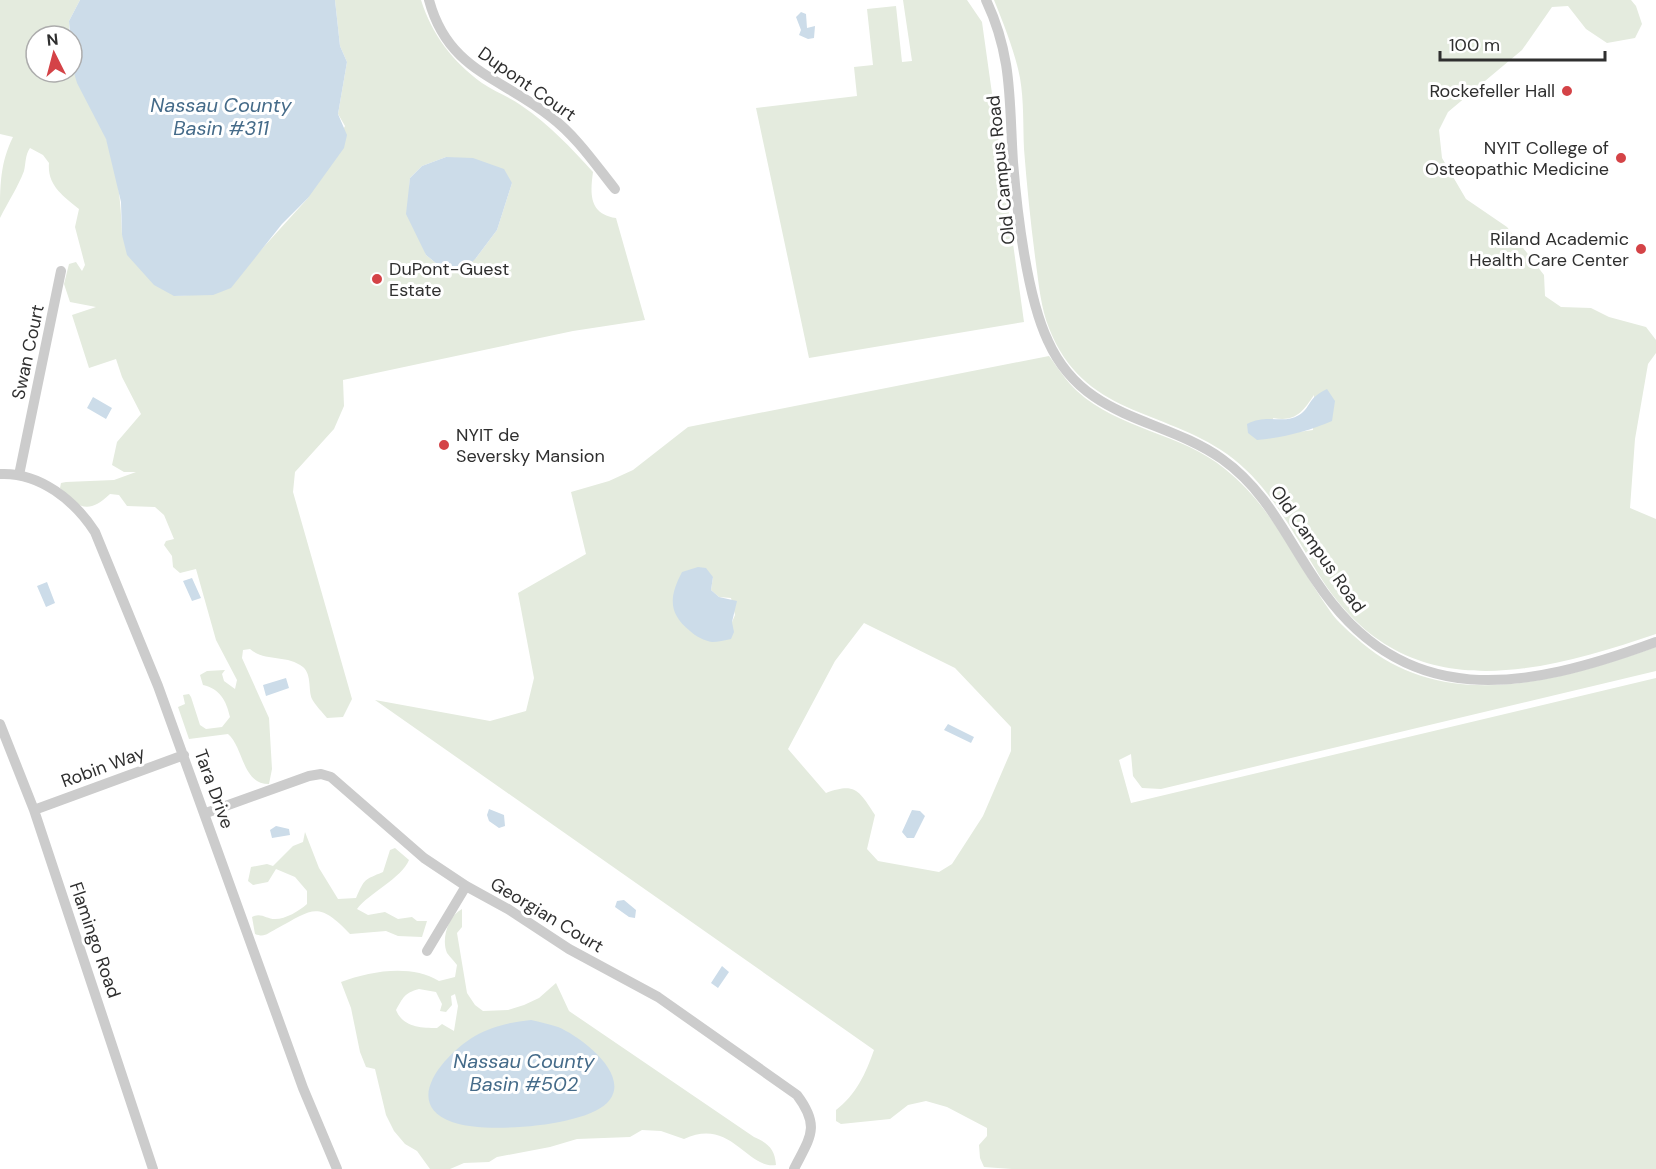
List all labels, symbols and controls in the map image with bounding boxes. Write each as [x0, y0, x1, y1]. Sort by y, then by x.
north arrow [24, 24, 84, 84]
scale bar [1440, 24, 1605, 62]
text: N [46, 29, 59, 51]
text: 100 m [1449, 33, 1500, 57]
street label: Dupont Court [473, 41, 581, 127]
place label: Rockefeller Hall [1429, 79, 1555, 103]
marker: Rockefeller Hall [1560, 84, 1574, 98]
water label: Nassau County Basin #311 [150, 92, 293, 141]
street label: Old Campus Road [981, 94, 1021, 246]
place label: NYIT College of Osteopathic Medicine [1425, 136, 1609, 181]
marker: NYIT College of Osteopathic Medicine [1614, 151, 1628, 165]
place label: Riland Academic Health Care Center [1469, 227, 1629, 272]
marker: Riland Academic Health Care Center [1634, 242, 1648, 256]
place label: DuPont-Guest Estate [389, 257, 509, 302]
marker: DuPont-Guest Estate [370, 272, 384, 286]
street label: Swan Court [6, 302, 50, 402]
place label: NYIT de Seversky Mansion [456, 423, 605, 468]
marker: NYIT de Seversky Mansion [437, 438, 451, 452]
street label: Old Campus Road [1265, 481, 1371, 617]
street label: Robin Way [58, 741, 148, 793]
street label: Tara Drive [189, 746, 239, 832]
street label: Georgian Court [486, 872, 608, 958]
street label: Flamingo Road [64, 879, 126, 1001]
water label: Nassau County Basin #502 [453, 1048, 596, 1097]

